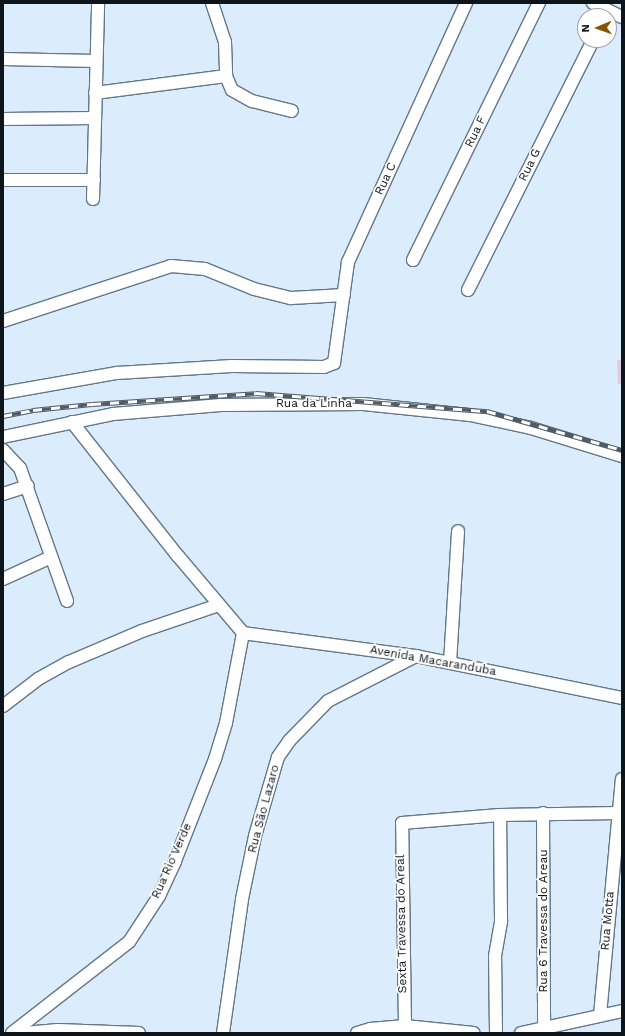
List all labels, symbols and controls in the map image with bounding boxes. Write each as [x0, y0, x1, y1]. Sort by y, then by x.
north arrow [577, 8, 617, 48]
text: N [579, 24, 592, 33]
street label: Rua F [462, 114, 490, 150]
street label: Rua G [516, 146, 544, 184]
street label: Rua C [372, 160, 400, 198]
street label: Rua da Linha [276, 397, 352, 411]
street label: Avenida Macaranduba [369, 643, 497, 679]
street label: Rua São Lazaro [245, 763, 283, 855]
street label: Rua Rio Verde [149, 821, 195, 901]
street label: Rua 6 Travessa do Areau [537, 849, 551, 993]
street label: Sexta Travessa do Areal [394, 854, 410, 994]
street label: Rua Motta [598, 891, 618, 951]

